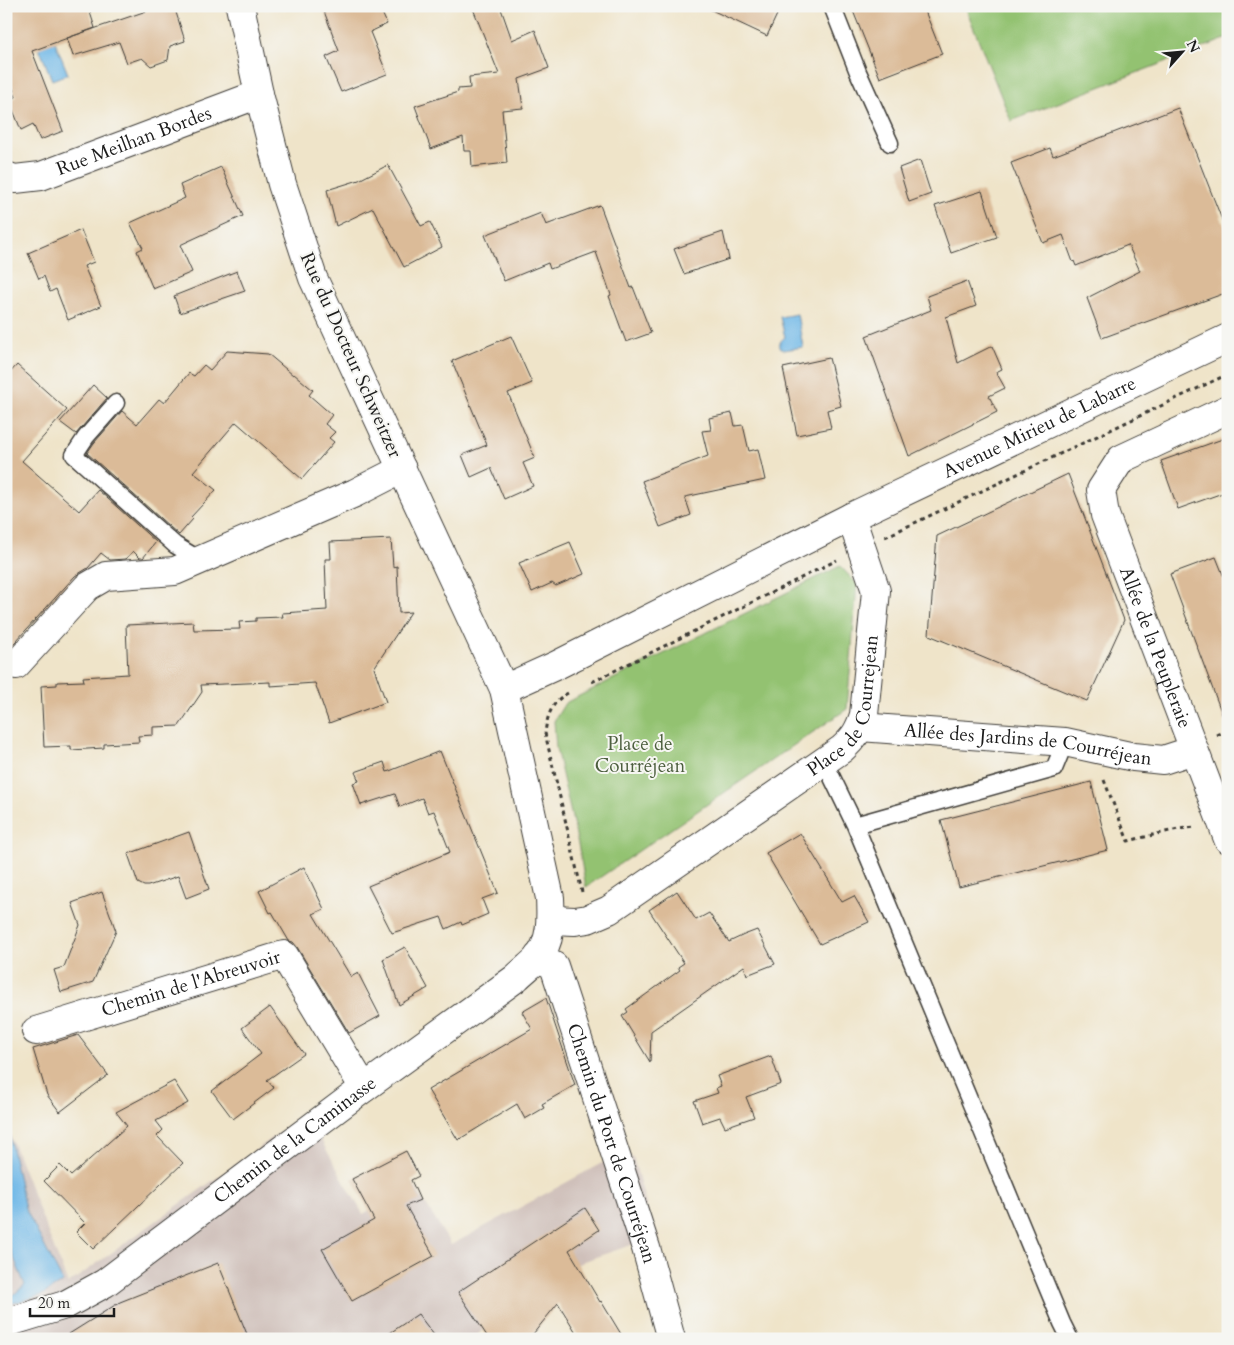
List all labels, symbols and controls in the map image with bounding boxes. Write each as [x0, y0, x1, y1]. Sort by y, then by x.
north arrow [1156, 28, 1206, 78]
text: N [1182, 37, 1204, 56]
street label: Rue Meilhan Bordes [53, 100, 215, 182]
street label: Rue du Docteur Schweitzer [294, 248, 408, 462]
street label: Avenue Mirieu de Labarre [939, 370, 1140, 485]
street label: Allée de la Peupleraie [1113, 563, 1198, 732]
street label: Place de Courrejean [802, 634, 885, 782]
street label: Allée des Jardins de Courréjean [903, 717, 1153, 772]
park label: Place de Courréjean [595, 731, 686, 779]
street label: Chemin de l'Abreuvoir [98, 944, 284, 1023]
street label: Chemin du Port de Courréjean [561, 1020, 663, 1267]
street label: Chemin de la Caminasse [208, 1070, 382, 1210]
scale bar [30, 1285, 114, 1317]
text: 20 m [38, 1293, 70, 1313]

